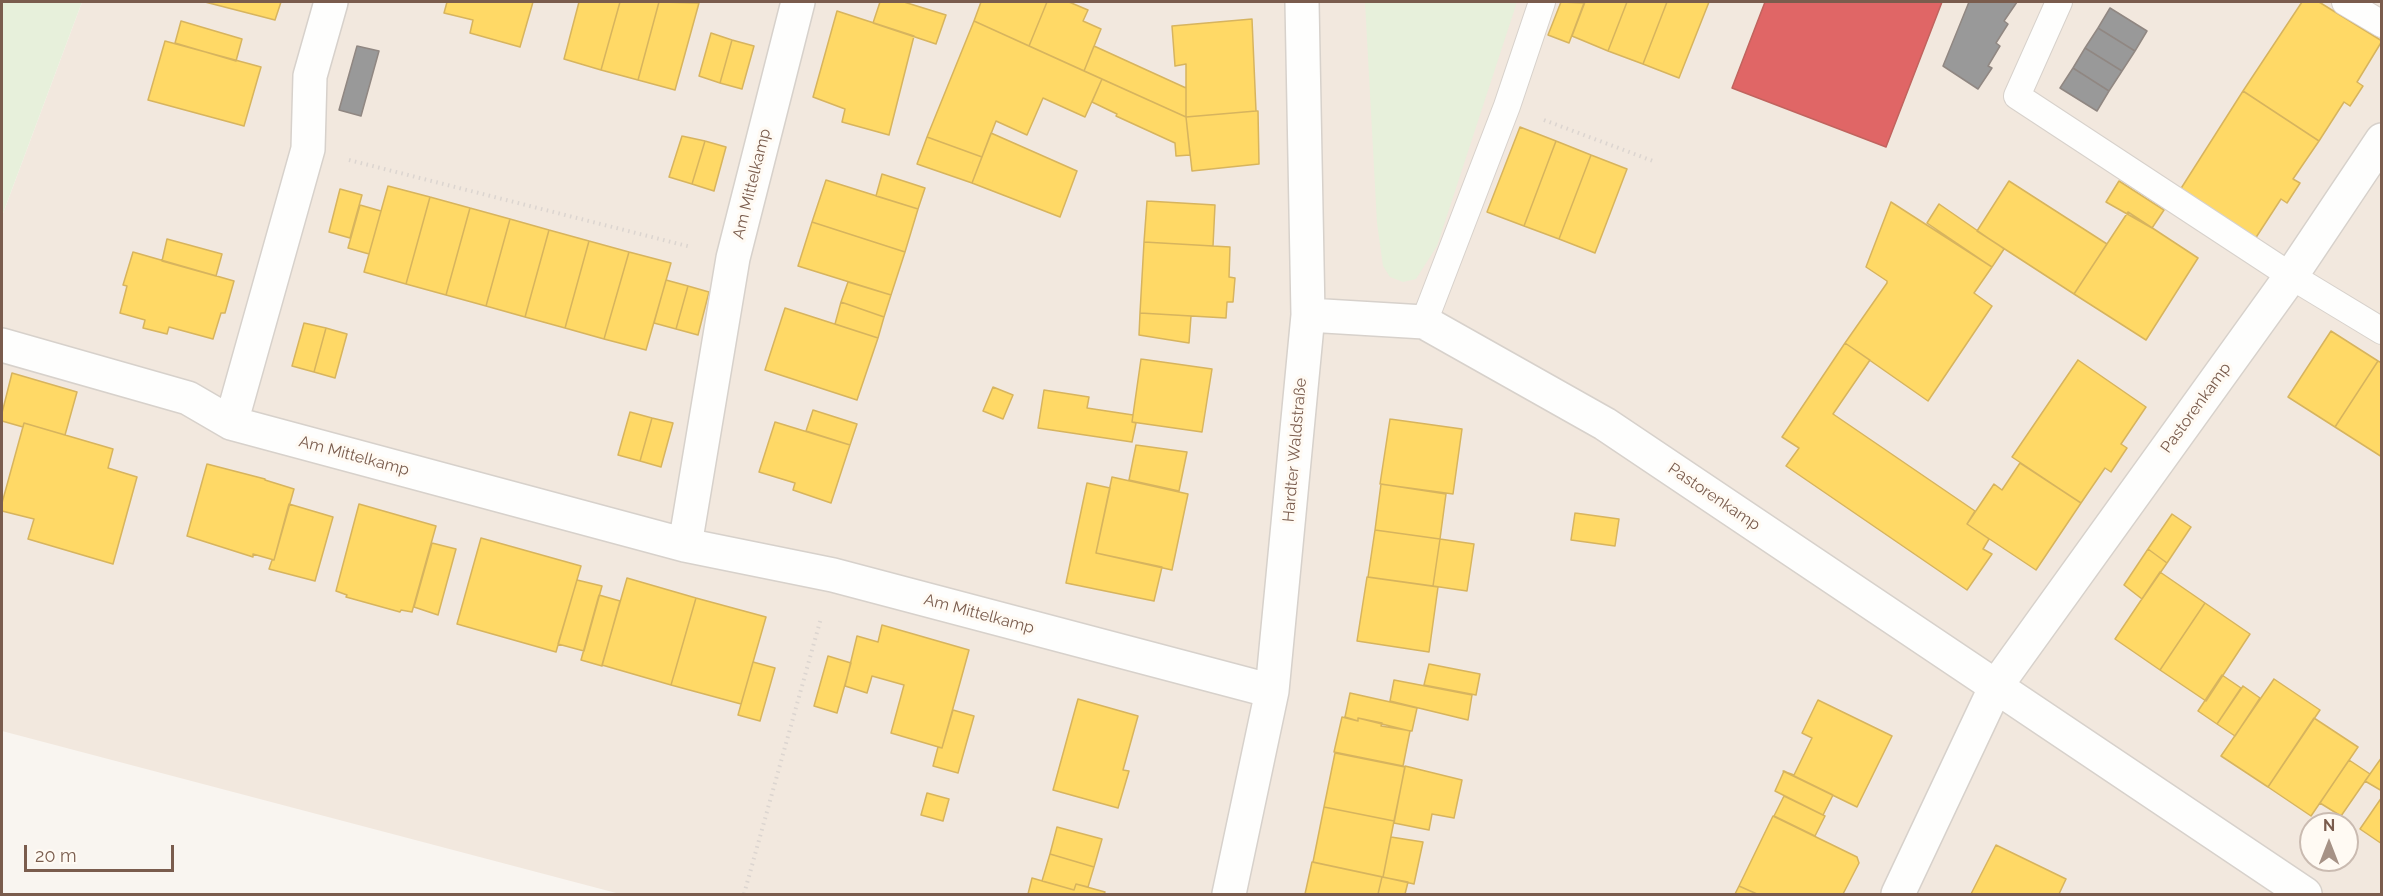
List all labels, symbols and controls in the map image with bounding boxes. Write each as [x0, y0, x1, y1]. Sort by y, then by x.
street label: Am Mittelkamp [729, 127, 775, 241]
street label: Pastorenkamp [2157, 359, 2235, 457]
street label: Hardter Waldstraße [1279, 377, 1311, 523]
street label: Am Mittelkamp [297, 432, 411, 480]
street label: Pastorenkamp [1664, 459, 1764, 535]
street label: Am Mittelkamp [922, 590, 1036, 638]
north arrow [2299, 812, 2359, 872]
text: N [2323, 816, 2335, 835]
scale bar [27, 833, 177, 871]
text: 20 m [35, 845, 77, 866]

